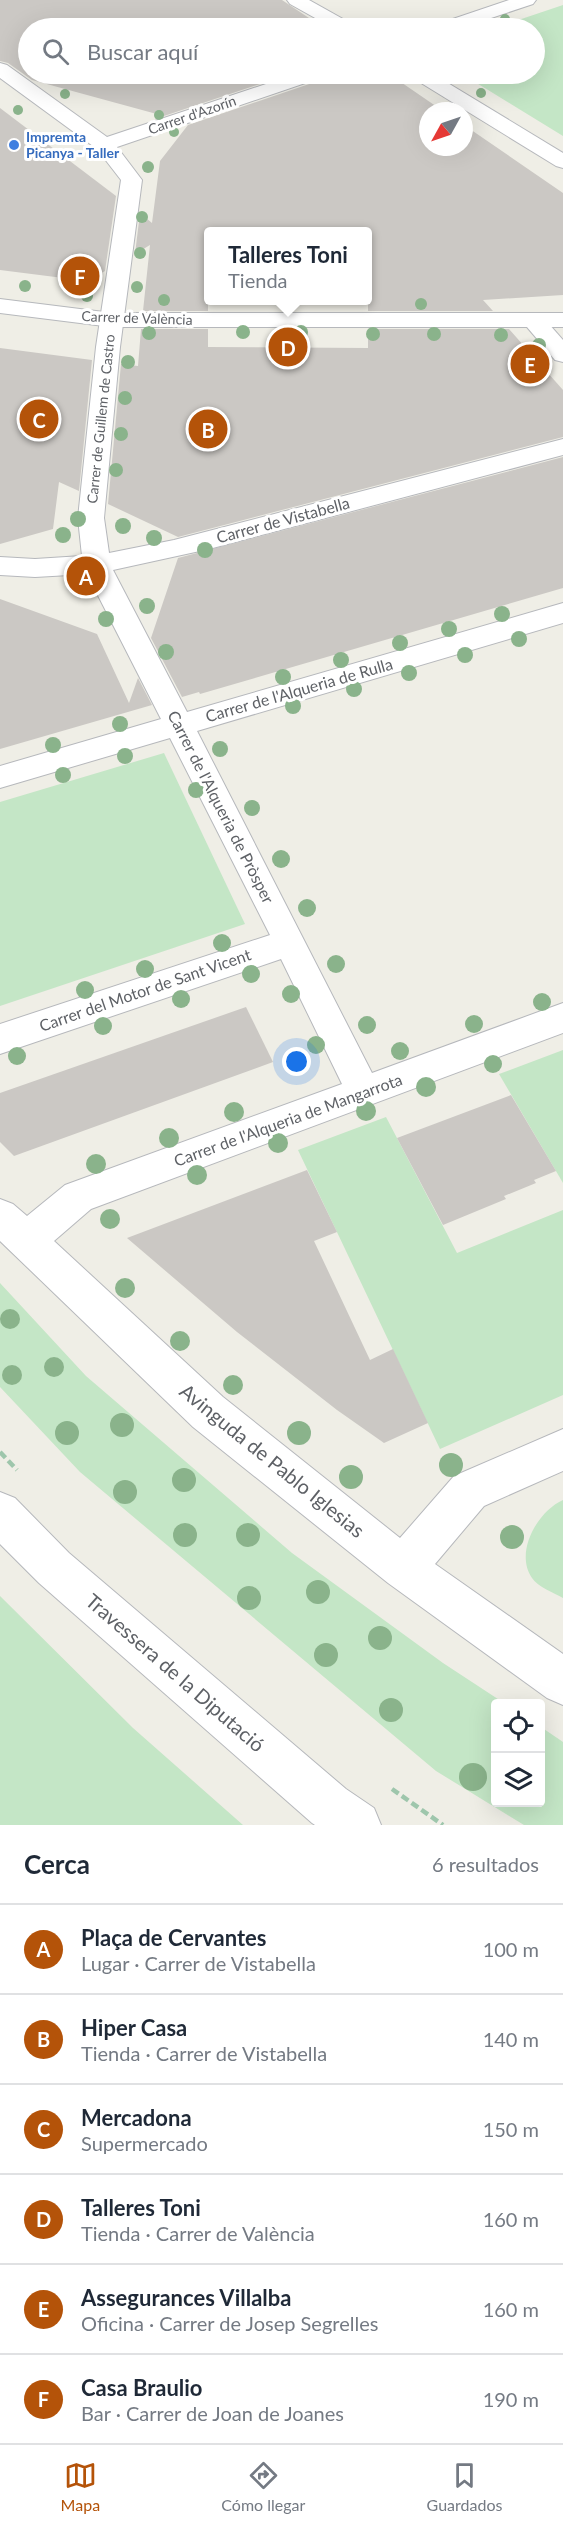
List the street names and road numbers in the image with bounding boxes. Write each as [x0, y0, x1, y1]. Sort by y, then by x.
street label: Carrer d'Azorín [146, 92, 238, 138]
street label: Carrer de València [81, 307, 193, 328]
street label: Carrer de Guillem de Castro [83, 333, 118, 504]
street label: Carrer de Vistabella [214, 493, 352, 546]
street label: Carrer de l'Alqueria de Rulla [203, 654, 395, 725]
street label: Carrer de l'Alqueria de Pròsper [164, 707, 279, 907]
street label: Carrer del Motor de Sant Vicent [37, 944, 253, 1035]
street label: Carrer de l'Alqueria de Mangarrota [171, 1069, 405, 1170]
street label: Avinguda de Pablo Iglesias [175, 1378, 370, 1542]
street label: Travessera de la Diputació [81, 1588, 270, 1756]

